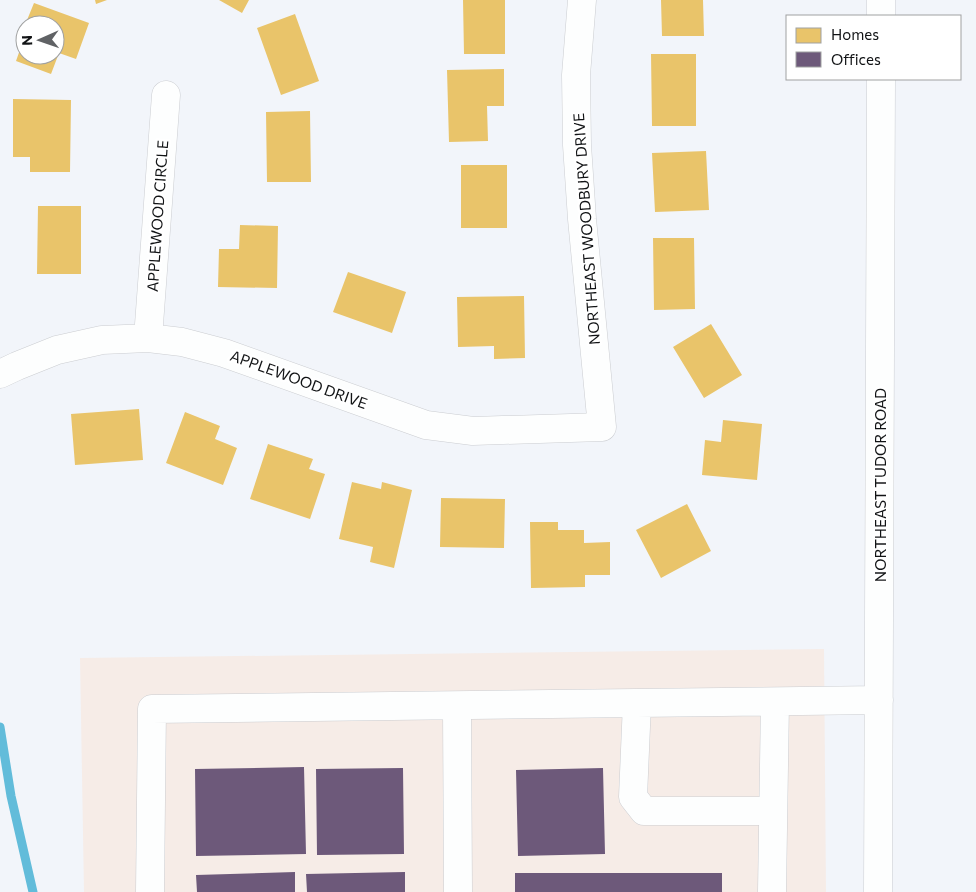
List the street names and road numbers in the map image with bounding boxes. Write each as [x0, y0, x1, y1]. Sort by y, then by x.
street label: NORTHEAST WOODBURY DRIVE [569, 112, 603, 346]
street label: APPLEWOOD CIRCLE [143, 139, 171, 293]
street label: APPLEWOOD DRIVE [228, 346, 370, 412]
street label: NORTHEAST TUDOR ROAD [871, 388, 889, 582]

